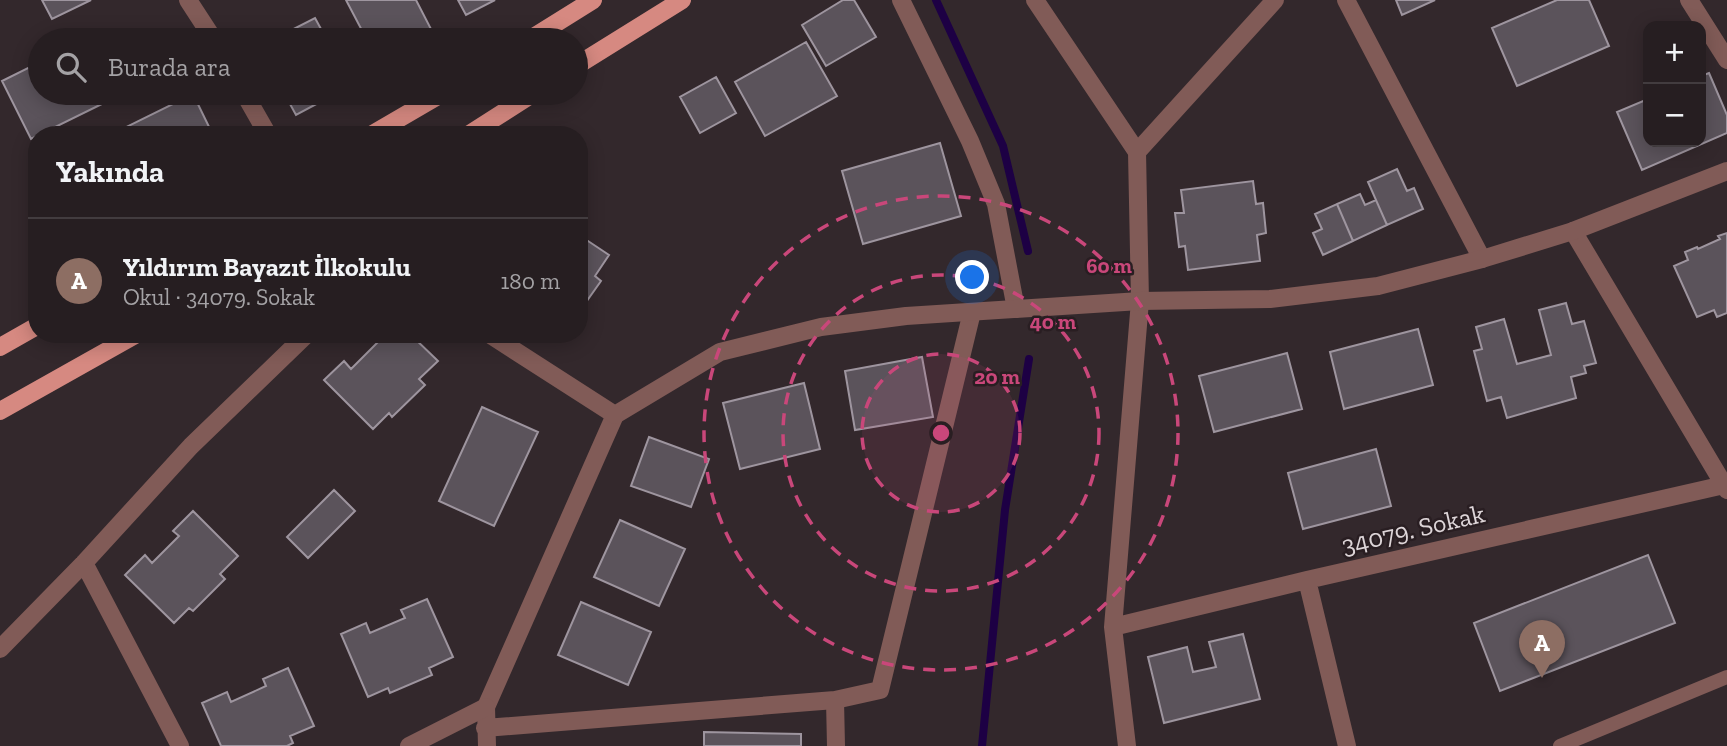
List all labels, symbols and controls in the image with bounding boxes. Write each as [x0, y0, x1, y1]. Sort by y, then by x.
map controls [1643, 21, 1706, 147]
button: + [1643, 21, 1706, 84]
search box [28, 28, 588, 105]
icon: search [52, 48, 90, 86]
text: Burada ara [108, 51, 231, 83]
button: − [1643, 84, 1706, 147]
text: Yakında [56, 154, 164, 190]
text: Yıldırım Bayazıt İlkokulu [123, 251, 411, 283]
text: 60 m [1086, 253, 1132, 278]
your location [955, 260, 989, 294]
text: A [71, 267, 87, 295]
text: 180 m [500, 267, 560, 295]
text: Okul · 34079. Sokak [123, 283, 315, 311]
text: 40 m [1030, 309, 1077, 334]
text: 20 m [974, 364, 1020, 389]
centre of rings [929, 421, 953, 445]
street label: 34079. Sokak [1338, 497, 1488, 561]
pin: A [1519, 620, 1565, 678]

